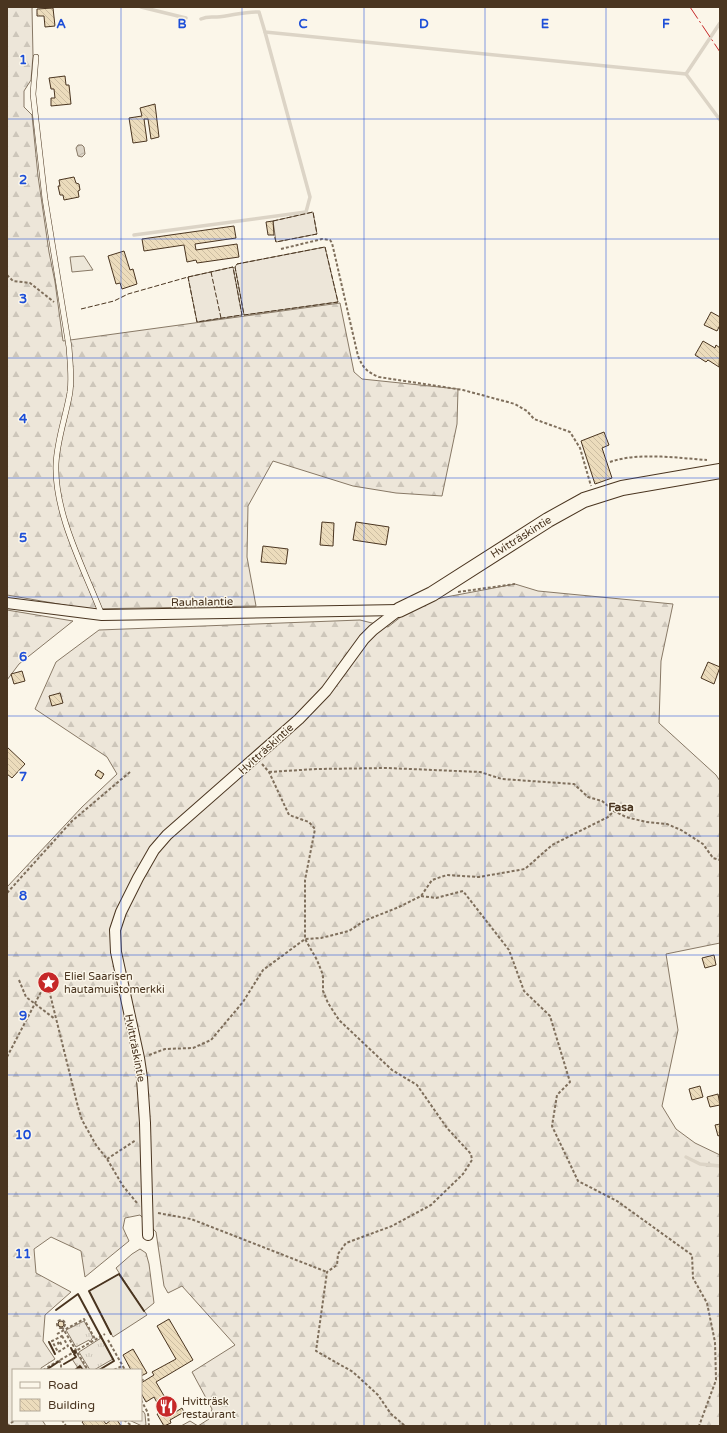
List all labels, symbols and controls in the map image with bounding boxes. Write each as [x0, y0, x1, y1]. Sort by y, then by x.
text: A [56, 16, 66, 32]
text: B [177, 16, 187, 32]
text: C [298, 16, 308, 32]
text: D [419, 16, 429, 32]
text: E [541, 16, 549, 32]
text: F [662, 16, 670, 32]
text: 1 [19, 52, 27, 68]
text: 2 [19, 172, 27, 188]
text: 3 [19, 291, 27, 307]
text: 4 [19, 411, 28, 427]
street label: Hvitträskintie [488, 513, 554, 561]
text: 5 [19, 530, 27, 546]
street label: Rauhalantie [171, 595, 233, 609]
text: 6 [19, 649, 27, 665]
street label: Hvitträskintie [236, 721, 296, 777]
text: 7 [19, 769, 27, 785]
district label: Fasa [608, 800, 634, 814]
text: 8 [19, 888, 27, 904]
place icon: Eliel Saarisen hautamuistomerkki [36, 969, 62, 995]
place label: Eliel Saarisen hautamuistomerkki [64, 970, 165, 996]
text: 9 [19, 1008, 27, 1024]
street label: Hvitträskintie [122, 1013, 148, 1083]
text: 10 [15, 1127, 31, 1143]
text: 11 [15, 1246, 31, 1262]
legend [12, 1369, 142, 1421]
text: Road [48, 1378, 78, 1392]
restaurant icon: Hvitträsk restaurant [153, 1394, 179, 1420]
place label: Hvitträsk restaurant [182, 1395, 236, 1421]
text: Building [48, 1398, 95, 1412]

